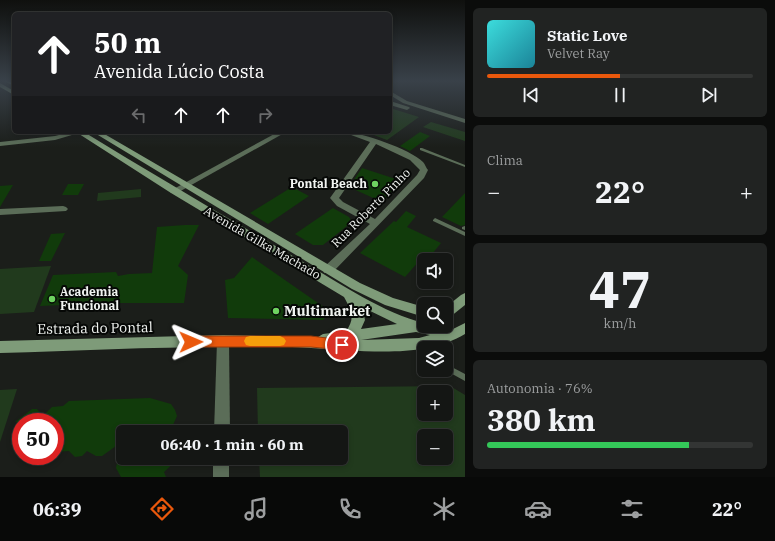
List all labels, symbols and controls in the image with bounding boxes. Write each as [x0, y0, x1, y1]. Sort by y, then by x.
text: 50 m [94, 24, 161, 61]
text: Static Love [547, 26, 627, 45]
icon: ahead [28, 28, 80, 80]
text: Velvet Ray [547, 45, 610, 62]
text: Avenida Lúcio Costa [94, 60, 265, 83]
icon: previous [520, 84, 542, 106]
icon: pause [609, 84, 631, 106]
icon: next [698, 84, 720, 106]
icon: left [128, 104, 150, 126]
icon: ahead [170, 104, 192, 126]
icon: ahead [212, 104, 234, 126]
icon: right [254, 104, 276, 126]
text: Clima [487, 152, 523, 169]
street label: Rua Roberto Pinho [328, 165, 413, 250]
text: 22° [595, 172, 645, 211]
place label: Pontal Beach [290, 176, 367, 191]
text: − [487, 177, 500, 206]
text: + [740, 177, 753, 206]
marker: Pontal Beach [370, 179, 380, 189]
street label: Avenida Gilka Machado [201, 203, 324, 282]
map controls [417, 253, 453, 465]
button: sound [417, 253, 453, 289]
text: 47 [589, 255, 651, 322]
place label: Academia Funcional [60, 284, 119, 313]
marker: Academia Funcional [47, 294, 57, 304]
button: search [417, 297, 453, 333]
place label: Multimarket [284, 302, 370, 320]
marker: Multimarket [271, 306, 281, 316]
text: km/h [604, 315, 636, 332]
street label: Estrada do Pontal [37, 318, 153, 338]
position arrow [170, 321, 212, 363]
pin [325, 328, 359, 362]
icon: arrive [331, 334, 353, 356]
button: layers [417, 341, 453, 377]
text: Autonomia · 76% [487, 380, 593, 397]
button: + [417, 385, 453, 421]
text: 380 km [487, 400, 596, 439]
speed limit sign: 50 [12, 413, 64, 465]
button: − [417, 429, 453, 465]
text: 06:40 · 1 min · 60 m [160, 435, 304, 454]
icon: directions [148, 495, 176, 523]
icon: music [242, 495, 270, 523]
icon: phone [336, 495, 364, 523]
icon: climate [430, 495, 458, 523]
icon: car [524, 495, 552, 523]
icon: filters [618, 495, 646, 523]
text: 06:39 [33, 498, 82, 521]
text: 22° [712, 498, 742, 521]

